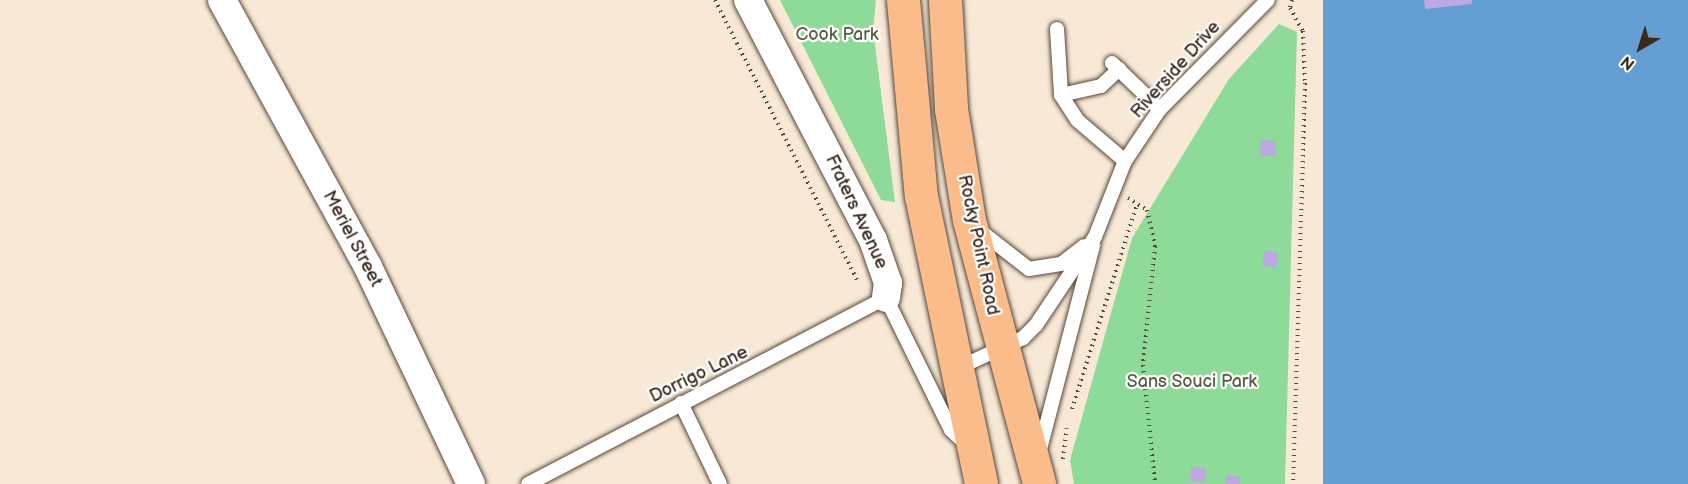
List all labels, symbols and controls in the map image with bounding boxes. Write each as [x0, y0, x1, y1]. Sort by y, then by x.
street label: Riverside Drive [1127, 17, 1225, 123]
north arrow [1610, 18, 1670, 78]
park label: Cook Park [795, 24, 879, 46]
text: N [1618, 51, 1639, 74]
street label: Fraters Avenue [820, 152, 892, 272]
street label: Rocky Point Road [952, 172, 1004, 318]
street label: Meriel Street [318, 187, 386, 291]
street label: Dorrigo Lane [646, 342, 752, 408]
park label: Sans Souci Park [1127, 371, 1257, 393]

